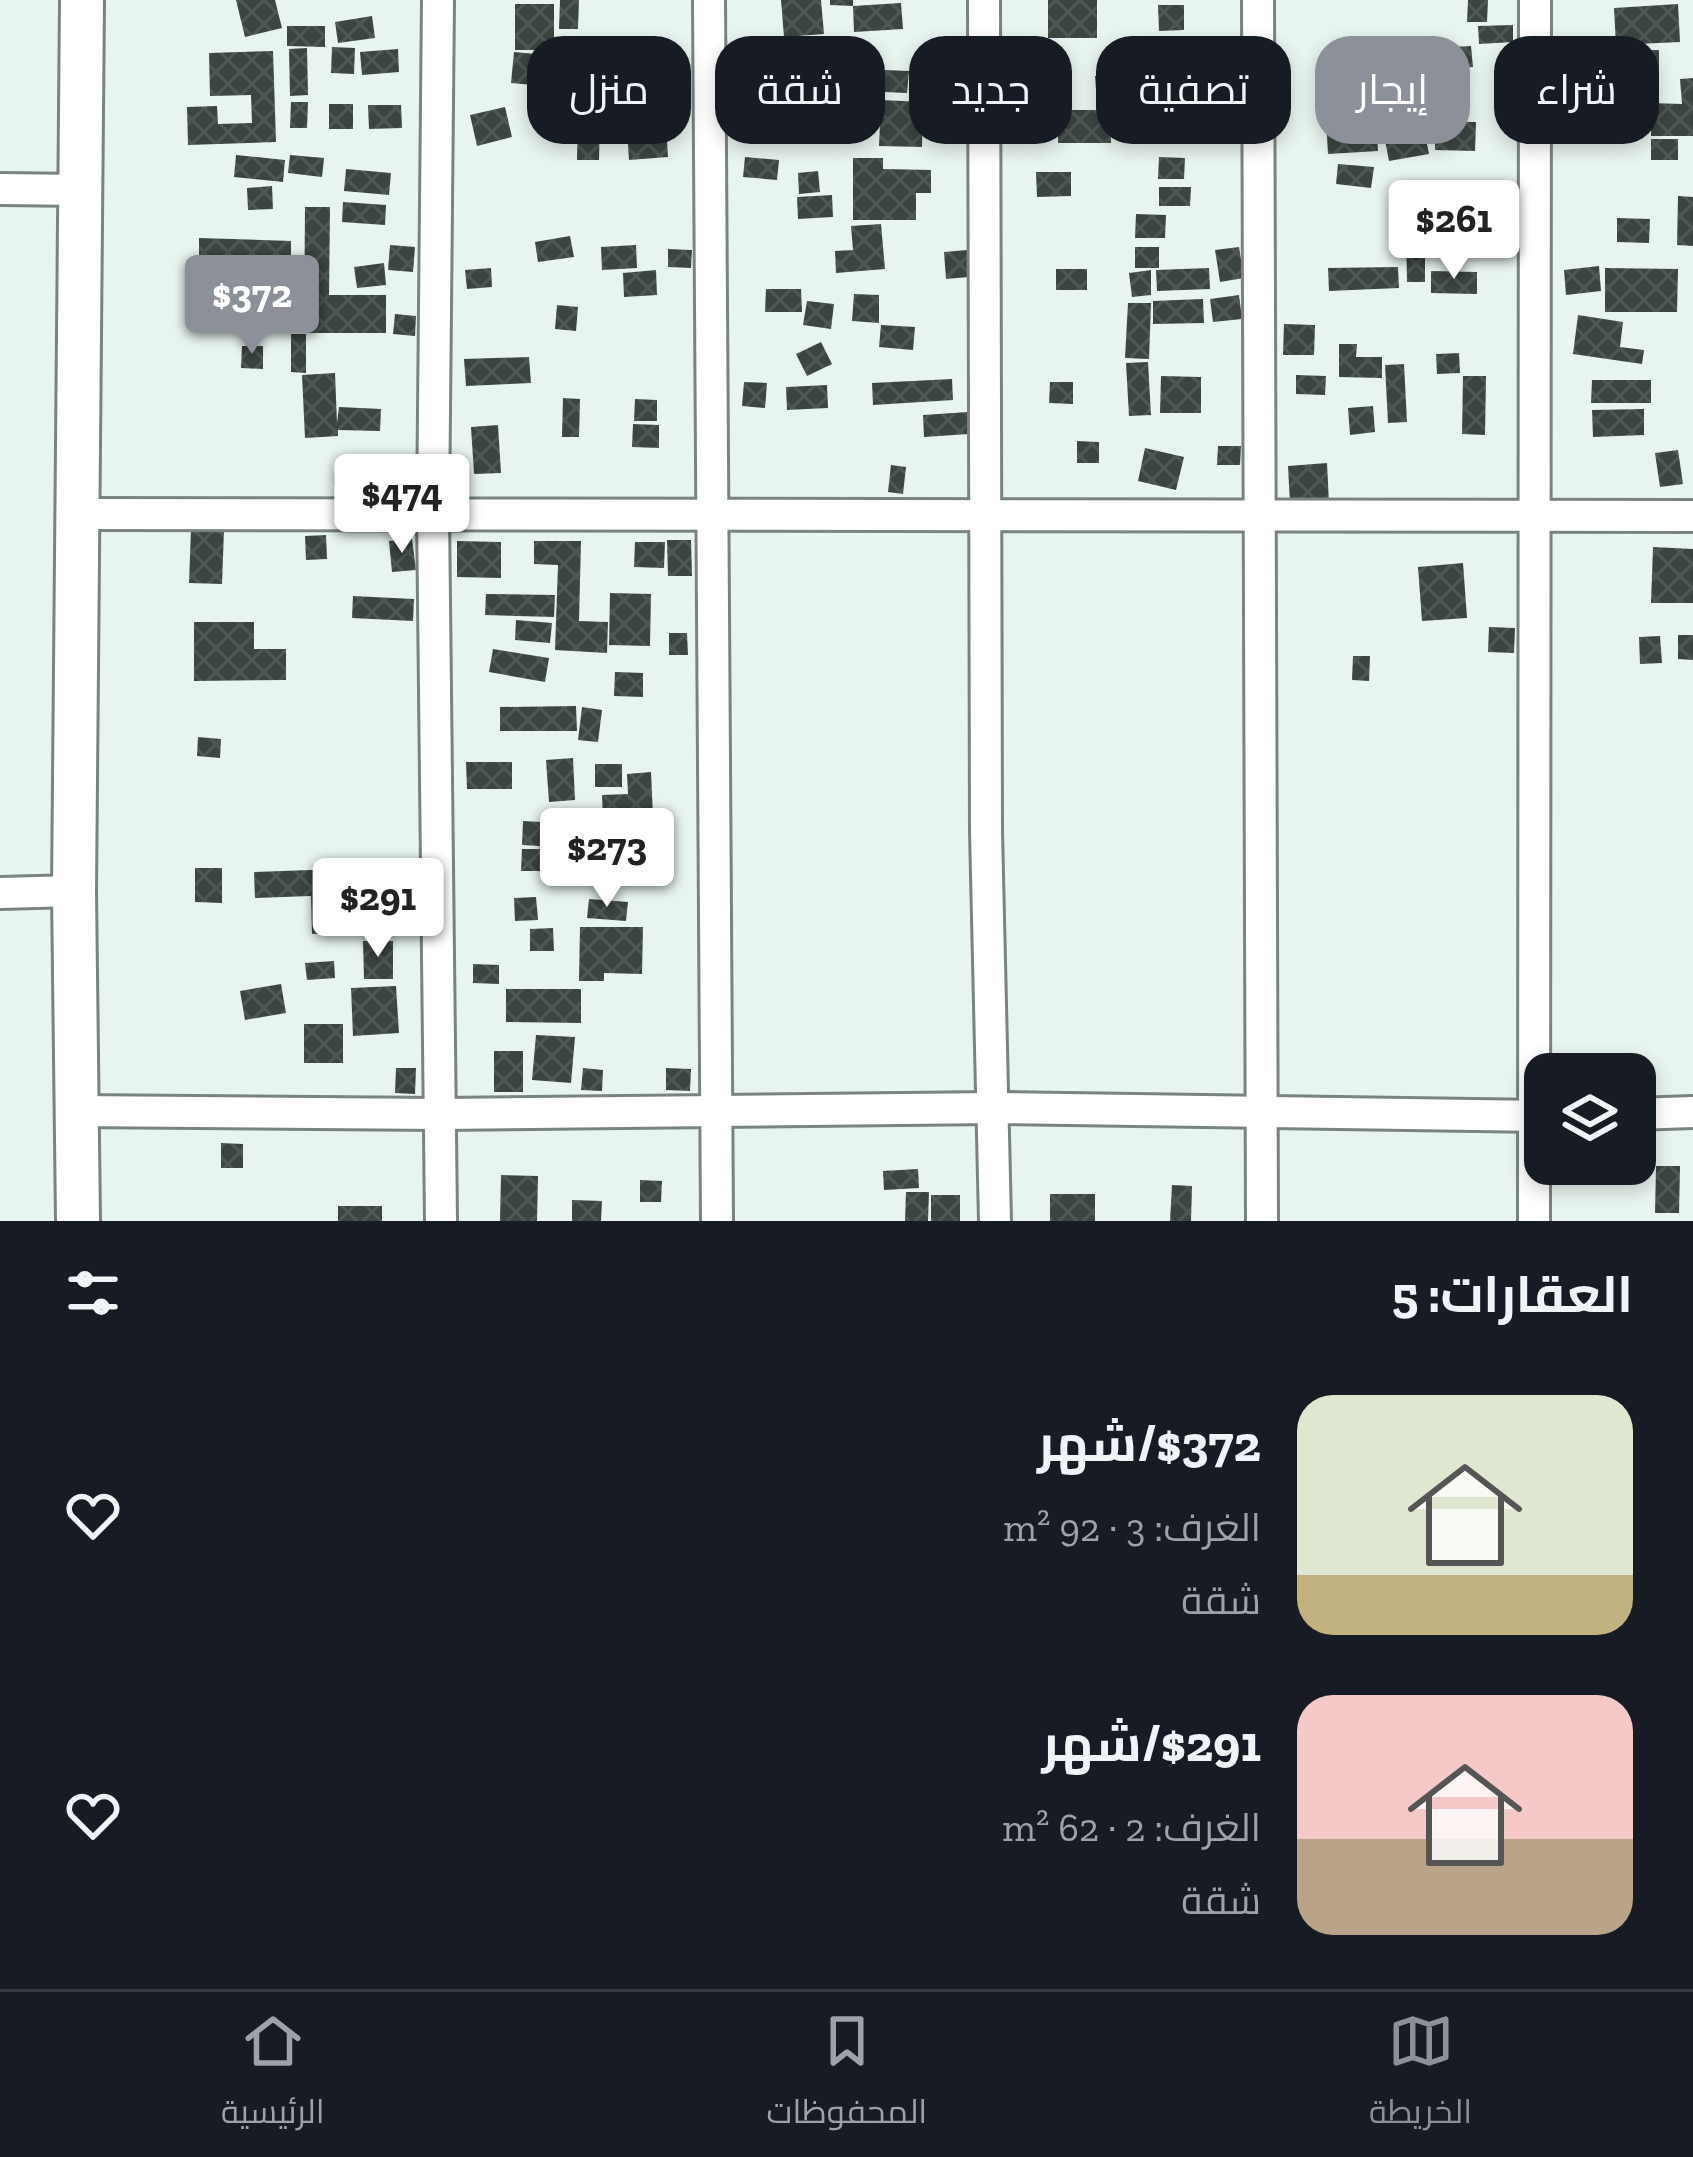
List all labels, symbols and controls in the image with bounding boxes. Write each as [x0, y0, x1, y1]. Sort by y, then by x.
chip: منزل [527, 36, 691, 144]
chip: شقة [715, 36, 885, 144]
chip: جديد [909, 36, 1072, 144]
chip: تصفية [1096, 36, 1291, 144]
chip: إيجار [1315, 36, 1470, 144]
chip: شراء [1494, 36, 1659, 144]
pin: $261 [1383, 180, 1525, 282]
text: $261 [1416, 195, 1492, 242]
pin: $372 [181, 255, 323, 357]
text: $372 [212, 270, 292, 317]
pin: $474 [331, 454, 473, 556]
text: $474 [361, 469, 443, 516]
pin: $273 [536, 808, 678, 910]
text: $273 [567, 823, 647, 870]
pin: $291 [307, 858, 449, 960]
text: $291 [340, 873, 416, 920]
map controls [1524, 1053, 1656, 1185]
button: layers [1524, 1053, 1656, 1185]
icon: filters [60, 1260, 126, 1326]
text: العقارات: 5 [1392, 1264, 1633, 1325]
text: $372/شهر [1037, 1413, 1261, 1474]
icon: home [1393, 1443, 1537, 1587]
icon: heart [60, 1482, 126, 1548]
text: الغرف: 3 · 92 m² [1003, 1504, 1261, 1551]
text: شقة [1181, 1577, 1261, 1624]
text: $291/شهر [1042, 1713, 1261, 1774]
icon: home [1393, 1743, 1537, 1887]
icon: heart [60, 1782, 126, 1848]
text: الغرف: 2 · 62 m² [1002, 1804, 1261, 1851]
text: شقة [1181, 1877, 1261, 1924]
tab: الرئيسية [221, 2008, 325, 2142]
tab: المحفوظات [766, 2008, 927, 2142]
tab: الخريطة [1369, 2008, 1472, 2142]

